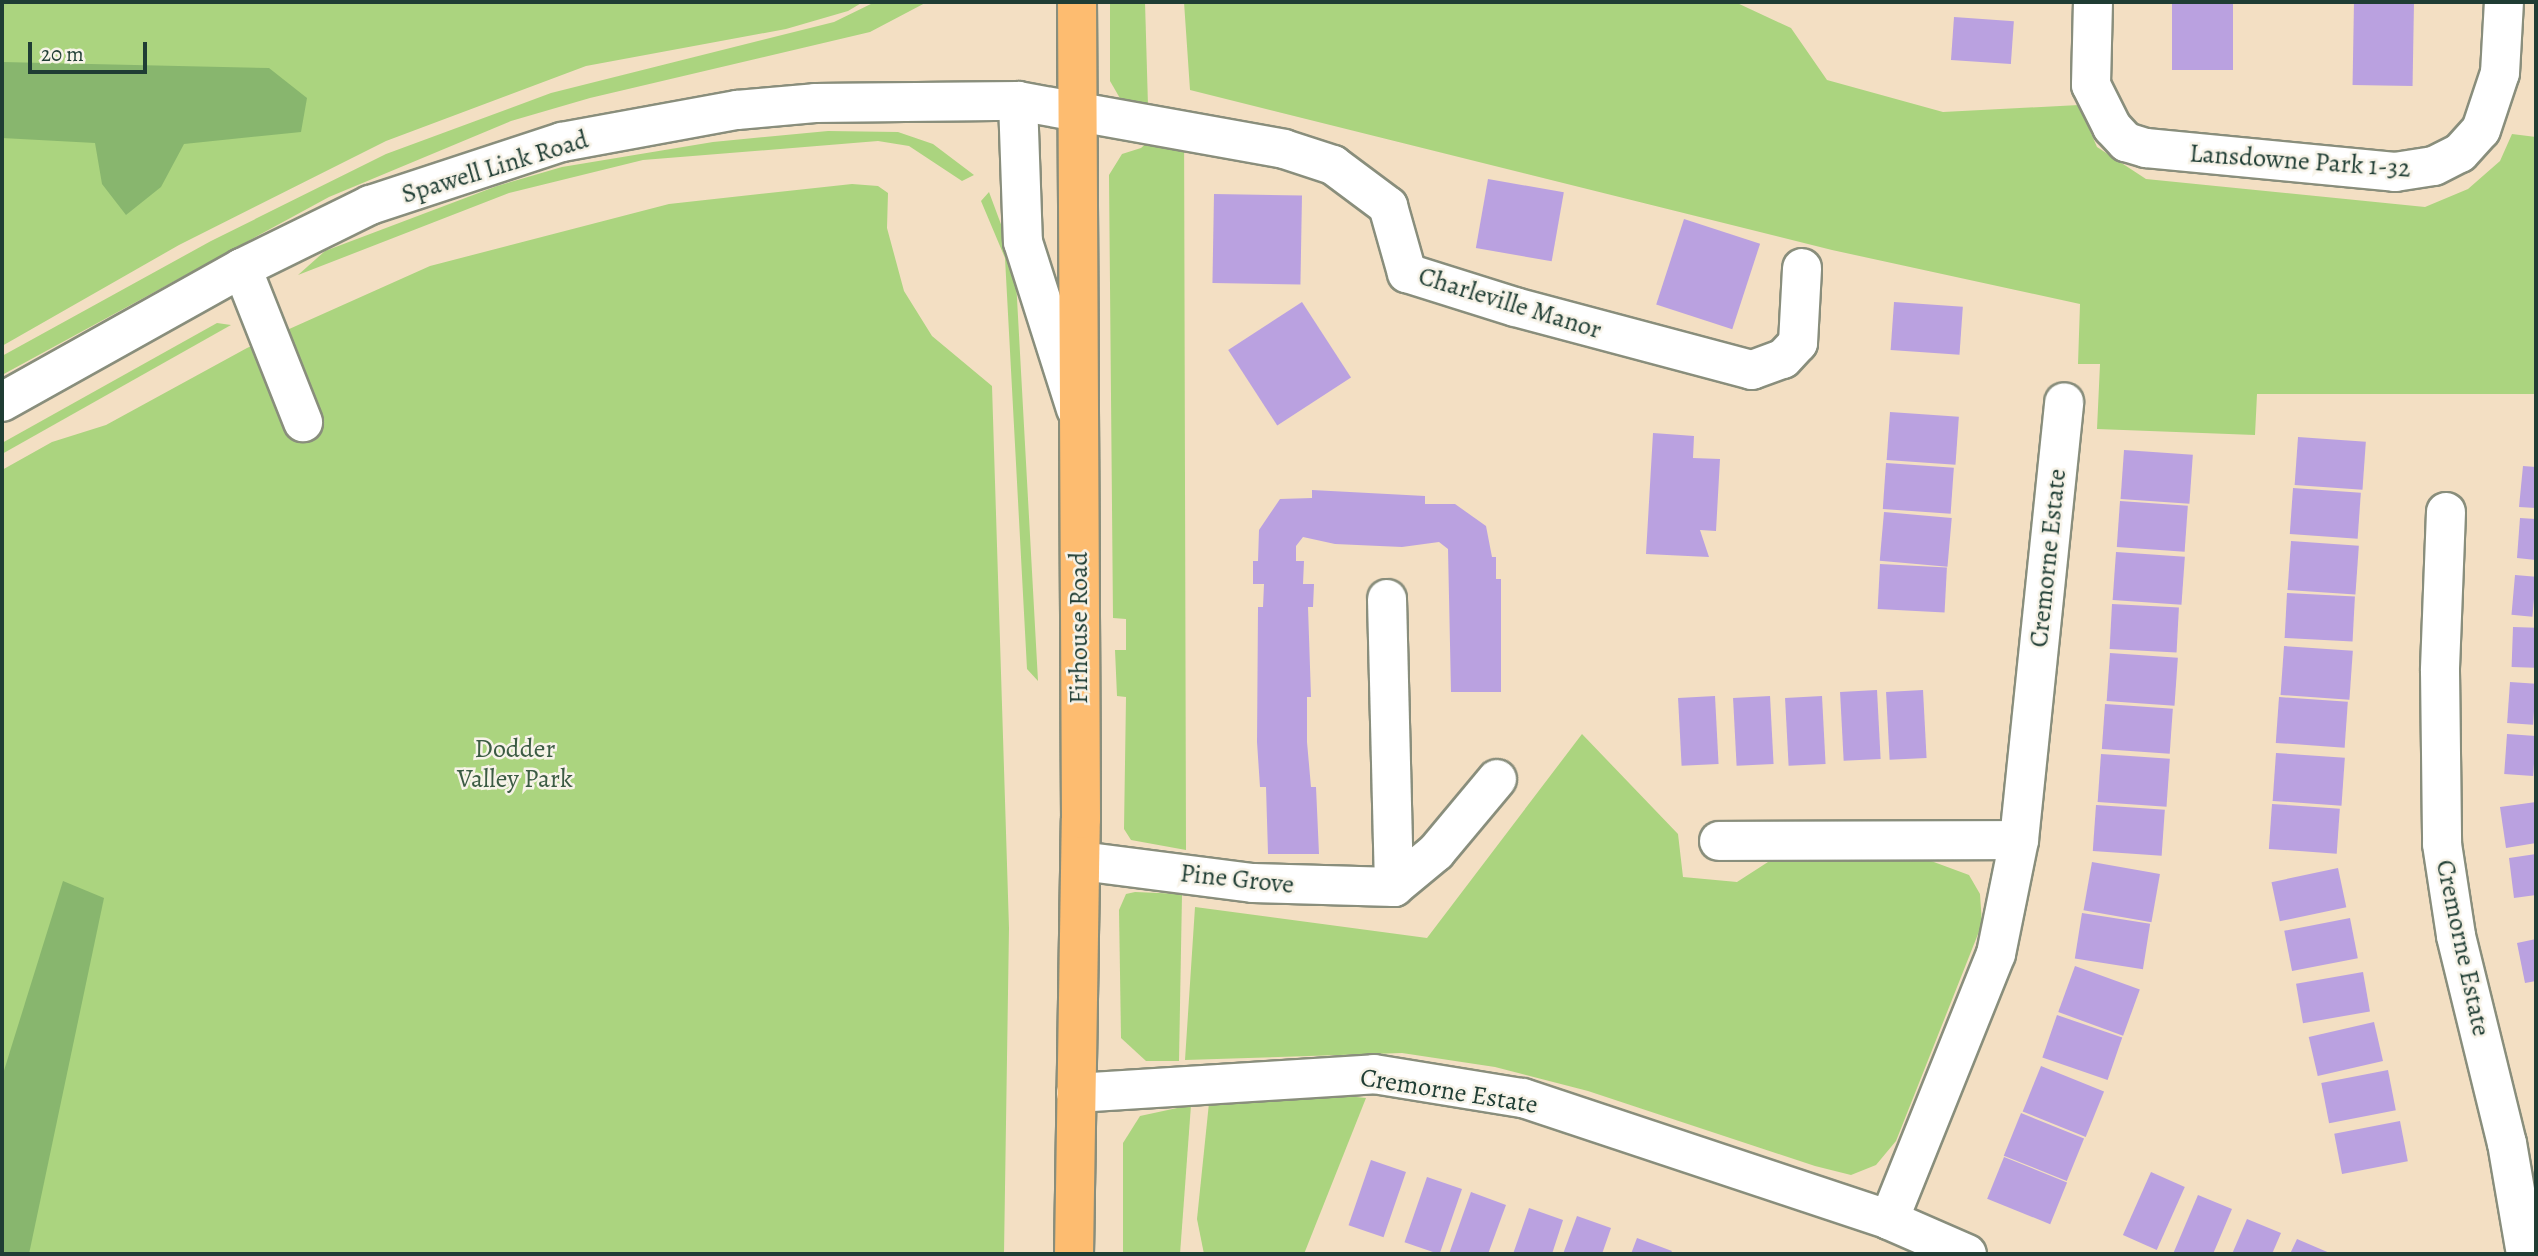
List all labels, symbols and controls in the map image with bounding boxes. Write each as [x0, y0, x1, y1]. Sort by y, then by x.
scale bar [32, 28, 150, 72]
text: 20 m [41, 40, 84, 68]
street label: Spawell Link Road [398, 124, 592, 210]
street label: Lansdowne Park 1-32 [2188, 138, 2412, 184]
street label: Charleville Manor [1415, 260, 1605, 346]
street label: Cremorne Estate [2023, 467, 2073, 649]
street label: Firhouse Road [1063, 552, 1095, 704]
park label: Dodder Valley Park [457, 733, 573, 794]
street label: Cremorne Estate [2429, 857, 2497, 1039]
street label: Pine Grove [1179, 858, 1295, 900]
street label: Cremorne Estate [1358, 1062, 1540, 1120]

